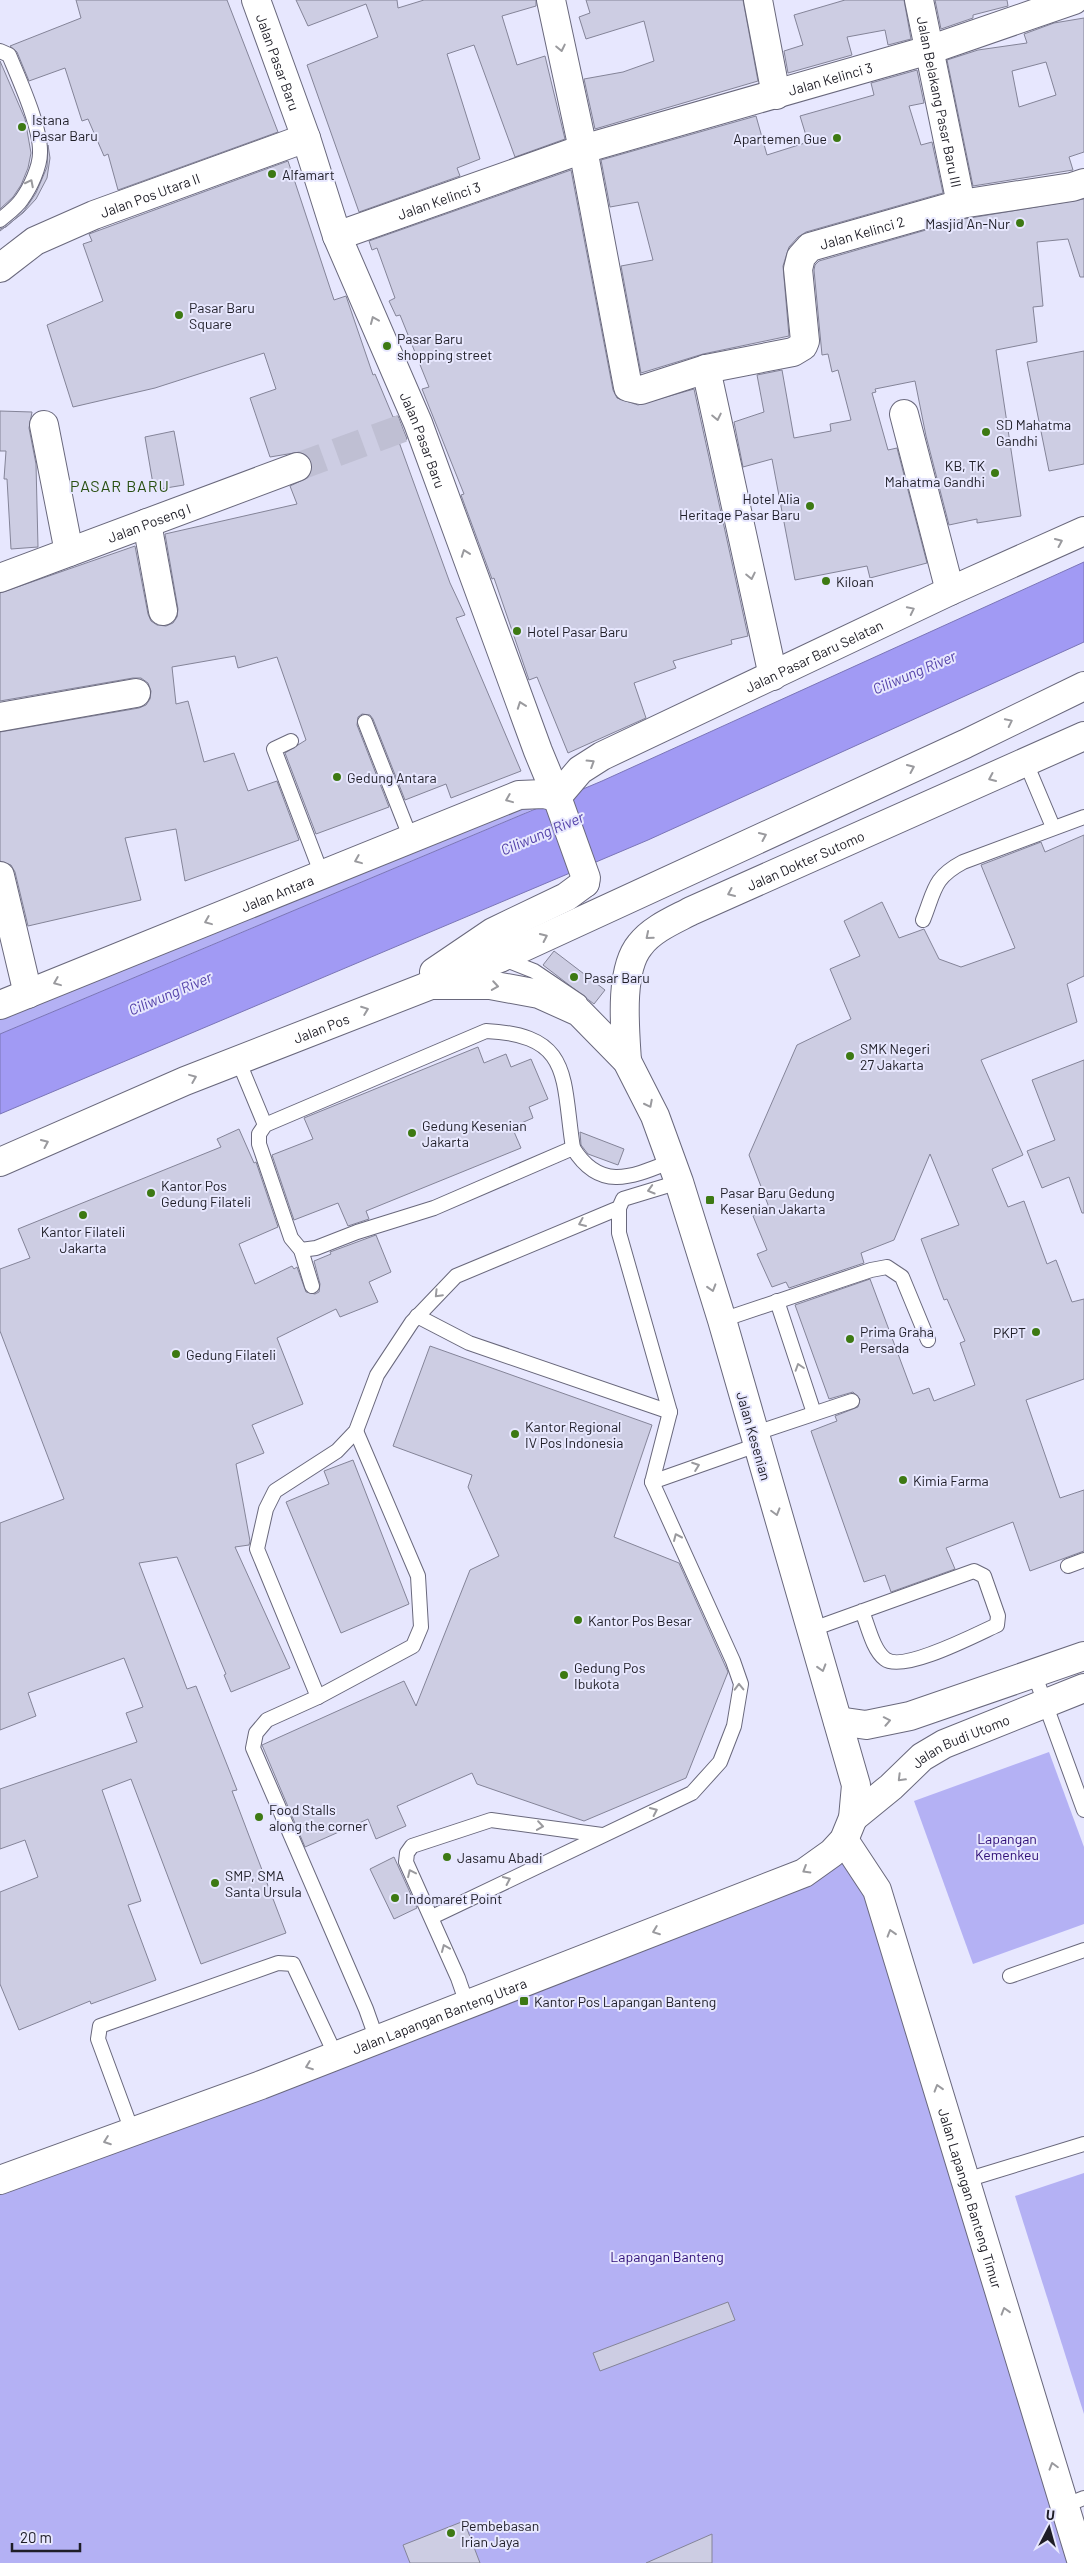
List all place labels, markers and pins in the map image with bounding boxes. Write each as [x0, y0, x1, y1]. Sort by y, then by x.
place label: Istana Pasar Baru [32, 111, 98, 144]
marker: Istana Pasar Baru [16, 121, 28, 133]
place label: Apartemen Gue [733, 130, 827, 147]
marker: Apartemen Gue [831, 132, 843, 144]
place label: Alfamart [282, 166, 335, 183]
marker: Alfamart [266, 168, 278, 180]
place label: Masjid An-Nur [925, 215, 1010, 232]
marker: Masjid An-Nur [1014, 217, 1026, 229]
place label: Pasar Baru Square [189, 299, 255, 332]
marker: Pasar Baru Square [173, 309, 185, 321]
place label: Pasar Baru shopping street [397, 330, 492, 363]
marker: Pasar Baru shopping street [381, 340, 393, 352]
place label: SD Mahatma Gandhi [996, 416, 1071, 449]
marker: SD Mahatma Gandhi [980, 426, 992, 438]
place label: KB, TK Mahatma Gandhi [885, 457, 985, 490]
marker: KB, TK Mahatma Gandhi [989, 467, 1001, 479]
place label: Hotel Alia Heritage Pasar Baru [679, 490, 800, 523]
marker: Hotel Alia Heritage Pasar Baru [804, 500, 816, 512]
place label: Kiloan [836, 573, 874, 590]
marker: Kiloan [820, 575, 832, 587]
place label: Hotel Pasar Baru [527, 623, 628, 640]
marker: Hotel Pasar Baru [511, 625, 523, 637]
place label: Gedung Antara [347, 769, 437, 786]
marker: Gedung Antara [331, 771, 343, 783]
place label: Pasar Baru [584, 969, 650, 986]
marker: Pasar Baru [568, 971, 580, 983]
place label: SMK Negeri 27 Jakarta [860, 1040, 930, 1073]
marker: SMK Negeri 27 Jakarta [844, 1050, 856, 1062]
place label: Gedung Kesenian Jakarta [422, 1117, 527, 1150]
marker: Gedung Kesenian Jakarta [406, 1127, 418, 1139]
place label: Kantor Pos Gedung Filateli [161, 1177, 251, 1210]
place label: Pasar Baru Gedung Kesenian Jakarta [720, 1184, 835, 1217]
marker: Kantor Pos Gedung Filateli [145, 1187, 157, 1199]
marker: Pasar Baru Gedung Kesenian Jakarta [704, 1194, 716, 1206]
marker: Kantor Filateli Jakarta [77, 1209, 89, 1221]
place label: Kantor Filateli Jakarta [41, 1223, 125, 1256]
place label: Prima Graha Persada [860, 1323, 934, 1356]
place label: PKPT [993, 1324, 1026, 1341]
marker: PKPT [1030, 1326, 1042, 1338]
marker: Prima Graha Persada [844, 1333, 856, 1345]
place label: Gedung Filateli [186, 1346, 276, 1363]
marker: Gedung Filateli [170, 1348, 182, 1360]
place label: Kantor Regional IV Pos Indonesia [525, 1418, 623, 1451]
marker: Kantor Regional IV Pos Indonesia [509, 1428, 521, 1440]
place label: Kimia Farma [913, 1472, 989, 1489]
marker: Kimia Farma [897, 1474, 909, 1486]
place label: Kantor Pos Besar [588, 1612, 692, 1629]
marker: Kantor Pos Besar [572, 1614, 584, 1626]
place label: Gedung Pos Ibukota [574, 1659, 646, 1692]
marker: Gedung Pos Ibukota [558, 1669, 570, 1681]
place label: Food Stalls along the corner [269, 1801, 368, 1834]
marker: Food Stalls along the corner [253, 1811, 265, 1823]
place label: Jasamu Abadi [457, 1849, 543, 1866]
marker: Jasamu Abadi [441, 1851, 453, 1863]
place label: SMP, SMA Santa Ursula [225, 1867, 302, 1900]
marker: SMP, SMA Santa Ursula [209, 1877, 221, 1889]
place label: Indomaret Point [405, 1890, 502, 1907]
marker: Indomaret Point [389, 1892, 401, 1904]
place label: Kantor Pos Lapangan Banteng [534, 1993, 716, 2010]
marker: Kantor Pos Lapangan Banteng [518, 1995, 530, 2007]
place label: Pembebasan Irian Jaya [461, 2517, 539, 2550]
marker: Pembebasan Irian Jaya [445, 2527, 457, 2539]

